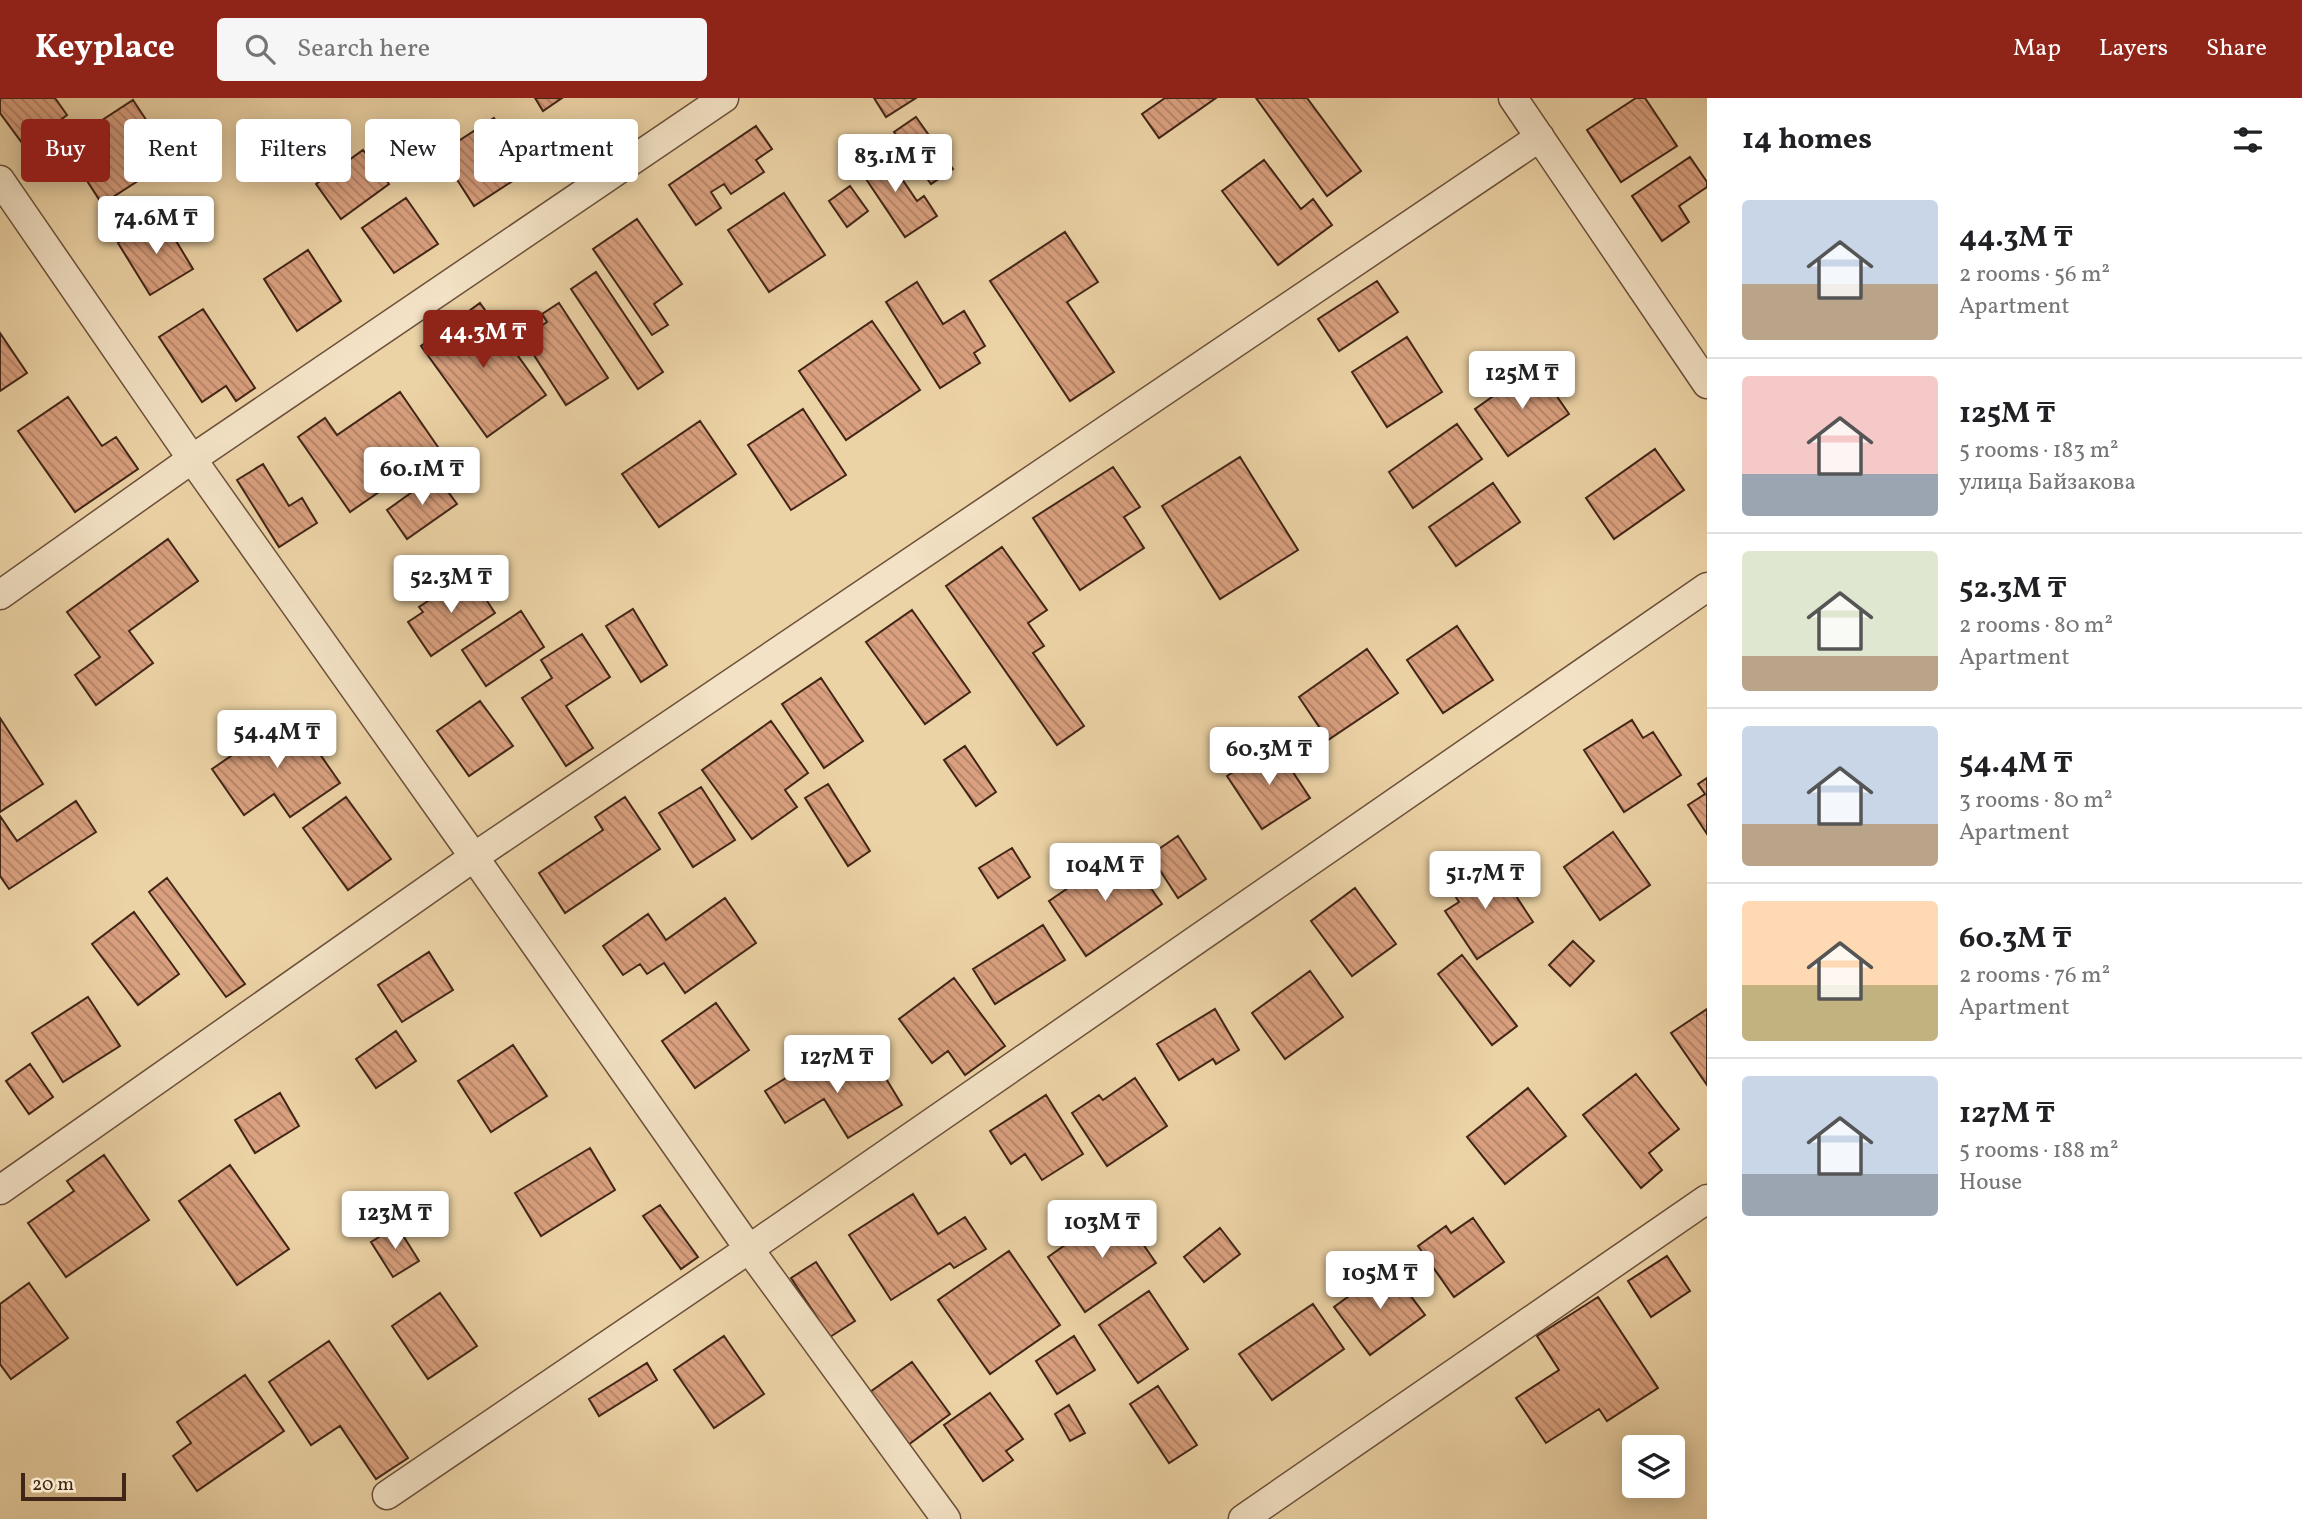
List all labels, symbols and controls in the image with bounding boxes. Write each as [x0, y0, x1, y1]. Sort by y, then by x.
search box [217, 18, 707, 81]
text: Keyplace [35, 26, 175, 72]
icon: search [241, 30, 279, 68]
text: Search here [297, 31, 430, 67]
text: Map [2013, 32, 2061, 66]
text: Layers [2099, 32, 2168, 66]
text: Share [2206, 32, 2267, 66]
chip: Buy [21, 119, 110, 182]
chip: Rent [124, 119, 222, 182]
chip: Filters [236, 119, 351, 182]
chip: New [365, 119, 460, 182]
chip: Apartment [474, 119, 638, 182]
text: 14 homes [1742, 119, 1872, 161]
icon: filters [2229, 121, 2267, 159]
pin: 83.1M ₸ [830, 134, 960, 194]
text: 83.1M ₸ [854, 141, 936, 173]
pin: 74.6M ₸ [91, 197, 221, 256]
text: 74.6M ₸ [114, 203, 198, 235]
text: 44.3M ₸ [1959, 217, 2073, 259]
icon: home [1798, 228, 1882, 312]
text: 2 rooms · 56 m² [1959, 259, 2110, 291]
text: Apartment [1959, 291, 2070, 323]
pin: 44.3M ₸ [418, 310, 548, 370]
text: 44.3M ₸ [439, 317, 527, 349]
pin: 125M ₸ [1465, 352, 1579, 411]
text: 125M ₸ [1485, 358, 1559, 390]
text: 125M ₸ [1959, 393, 2056, 435]
icon: home [1798, 404, 1882, 488]
text: 5 rooms · 183 m² [1959, 435, 2119, 467]
pin: 60.1M ₸ [357, 448, 487, 507]
text: 60.1M ₸ [380, 454, 464, 486]
text: улица Байзакова [1959, 467, 2136, 499]
pin: 52.3M ₸ [386, 556, 516, 615]
text: 52.3M ₸ [410, 562, 492, 594]
text: 52.3M ₸ [1959, 568, 2067, 610]
icon: home [1798, 579, 1882, 663]
text: 2 rooms · 80 m² [1959, 610, 2113, 642]
text: Apartment [1959, 642, 2070, 674]
pin: 54.4M ₸ [212, 710, 342, 770]
text: 54.4M ₸ [233, 717, 321, 749]
pin: 60.3M ₸ [1204, 728, 1334, 787]
text: 60.3M ₸ [1226, 734, 1312, 766]
text: 54.4M ₸ [1959, 743, 2073, 785]
icon: home [1798, 754, 1882, 838]
text: 3 rooms · 80 m² [1959, 785, 2112, 817]
text: Apartment [1959, 817, 2070, 849]
pin: 104M ₸ [1048, 844, 1162, 903]
text: 104M ₸ [1066, 850, 1144, 882]
pin: 51.7M ₸ [1420, 852, 1550, 911]
text: 51.7M ₸ [1445, 858, 1525, 890]
text: 60.3M ₸ [1959, 918, 2072, 960]
icon: home [1798, 929, 1882, 1013]
text: 2 rooms · 76 m² [1959, 960, 2110, 992]
text: Apartment [1959, 992, 2070, 1024]
pin: 127M ₸ [780, 1035, 894, 1095]
text: 127M ₸ [800, 1042, 874, 1074]
text: 127M ₸ [1959, 1093, 2055, 1135]
icon: home [1798, 1104, 1882, 1188]
text: 5 rooms · 188 m² [1959, 1135, 2118, 1167]
text: House [1959, 1167, 2022, 1199]
pin: 123M ₸ [338, 1192, 452, 1251]
text: 123M ₸ [358, 1198, 432, 1230]
pin: 103M ₸ [1045, 1200, 1159, 1260]
text: 103M ₸ [1064, 1207, 1140, 1239]
pin: 105M ₸ [1323, 1252, 1437, 1311]
text: 105M ₸ [1342, 1258, 1418, 1290]
map controls [1622, 1435, 1685, 1498]
button: layers [1622, 1435, 1685, 1498]
scale bar [21, 1470, 126, 1502]
text: 20 m [32, 1472, 74, 1498]

